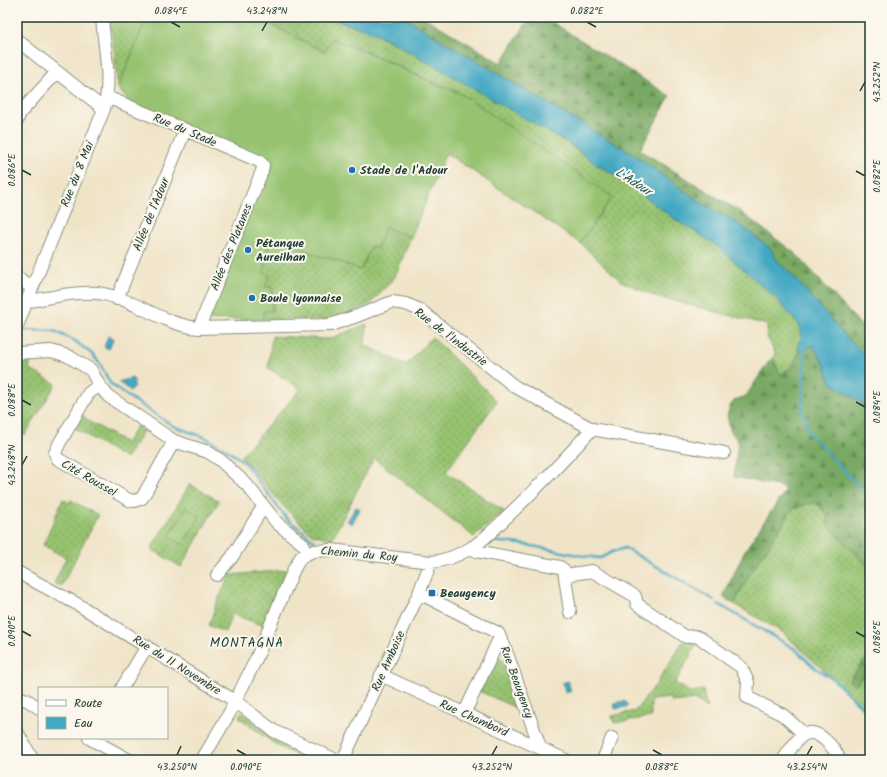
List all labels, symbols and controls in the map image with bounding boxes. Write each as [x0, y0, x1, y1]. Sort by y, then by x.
text: 0.084°E [154, 3, 189, 19]
text: 43.248°N [246, 3, 288, 19]
text: 0.082°E [570, 3, 605, 19]
text: 43.252°N [869, 61, 885, 102]
street label: Rue du Stade [150, 109, 220, 153]
street label: Rue du 8 Mai [56, 137, 100, 210]
text: 0.086°E [4, 152, 20, 187]
text: 0.082°E [869, 158, 885, 193]
place label: Stade de l'Adour [360, 161, 448, 180]
water label: L'Adour [611, 163, 658, 203]
marker: Stade de l'Adour [347, 165, 357, 175]
street label: Allée de l'Adour [128, 174, 175, 254]
street label: Allée des Platanes [205, 201, 258, 294]
place label: Pétanque Aureilhan [256, 234, 306, 267]
marker: Pétanque Aureilhan [243, 245, 253, 255]
place label: Boule lyonnaise [260, 289, 342, 308]
marker: Boule lyonnaise [247, 293, 257, 303]
street label: Rue de l'Industrie [410, 303, 492, 372]
text: 0.088°E [4, 382, 20, 417]
text: 0.084°E [869, 389, 885, 424]
text: 43.248°N [4, 444, 20, 486]
street label: Cité Roussel [57, 455, 120, 502]
street label: Chemin du Roy [320, 542, 399, 567]
place label: Beaugency [440, 584, 496, 603]
marker: Beaugency [427, 588, 437, 598]
text: 0.090°E [4, 614, 20, 647]
text: 0.086°E [869, 619, 885, 654]
street label: Rue Amboise [367, 627, 411, 695]
street label: Rue du 11 Novembre [129, 631, 225, 701]
district label: MONTAGNA [210, 633, 284, 654]
street label: Rue Beaugency [495, 643, 539, 721]
legend [38, 687, 168, 739]
text: Route [74, 694, 103, 713]
street label: Rue Chambord [436, 695, 512, 742]
text: Eau [74, 714, 93, 733]
text: 43.250°N [157, 759, 197, 775]
text: 0.090°E [230, 759, 263, 775]
text: 43.252°N [472, 759, 513, 775]
text: 0.088°E [645, 759, 680, 775]
text: 43.254°N [787, 759, 827, 775]

